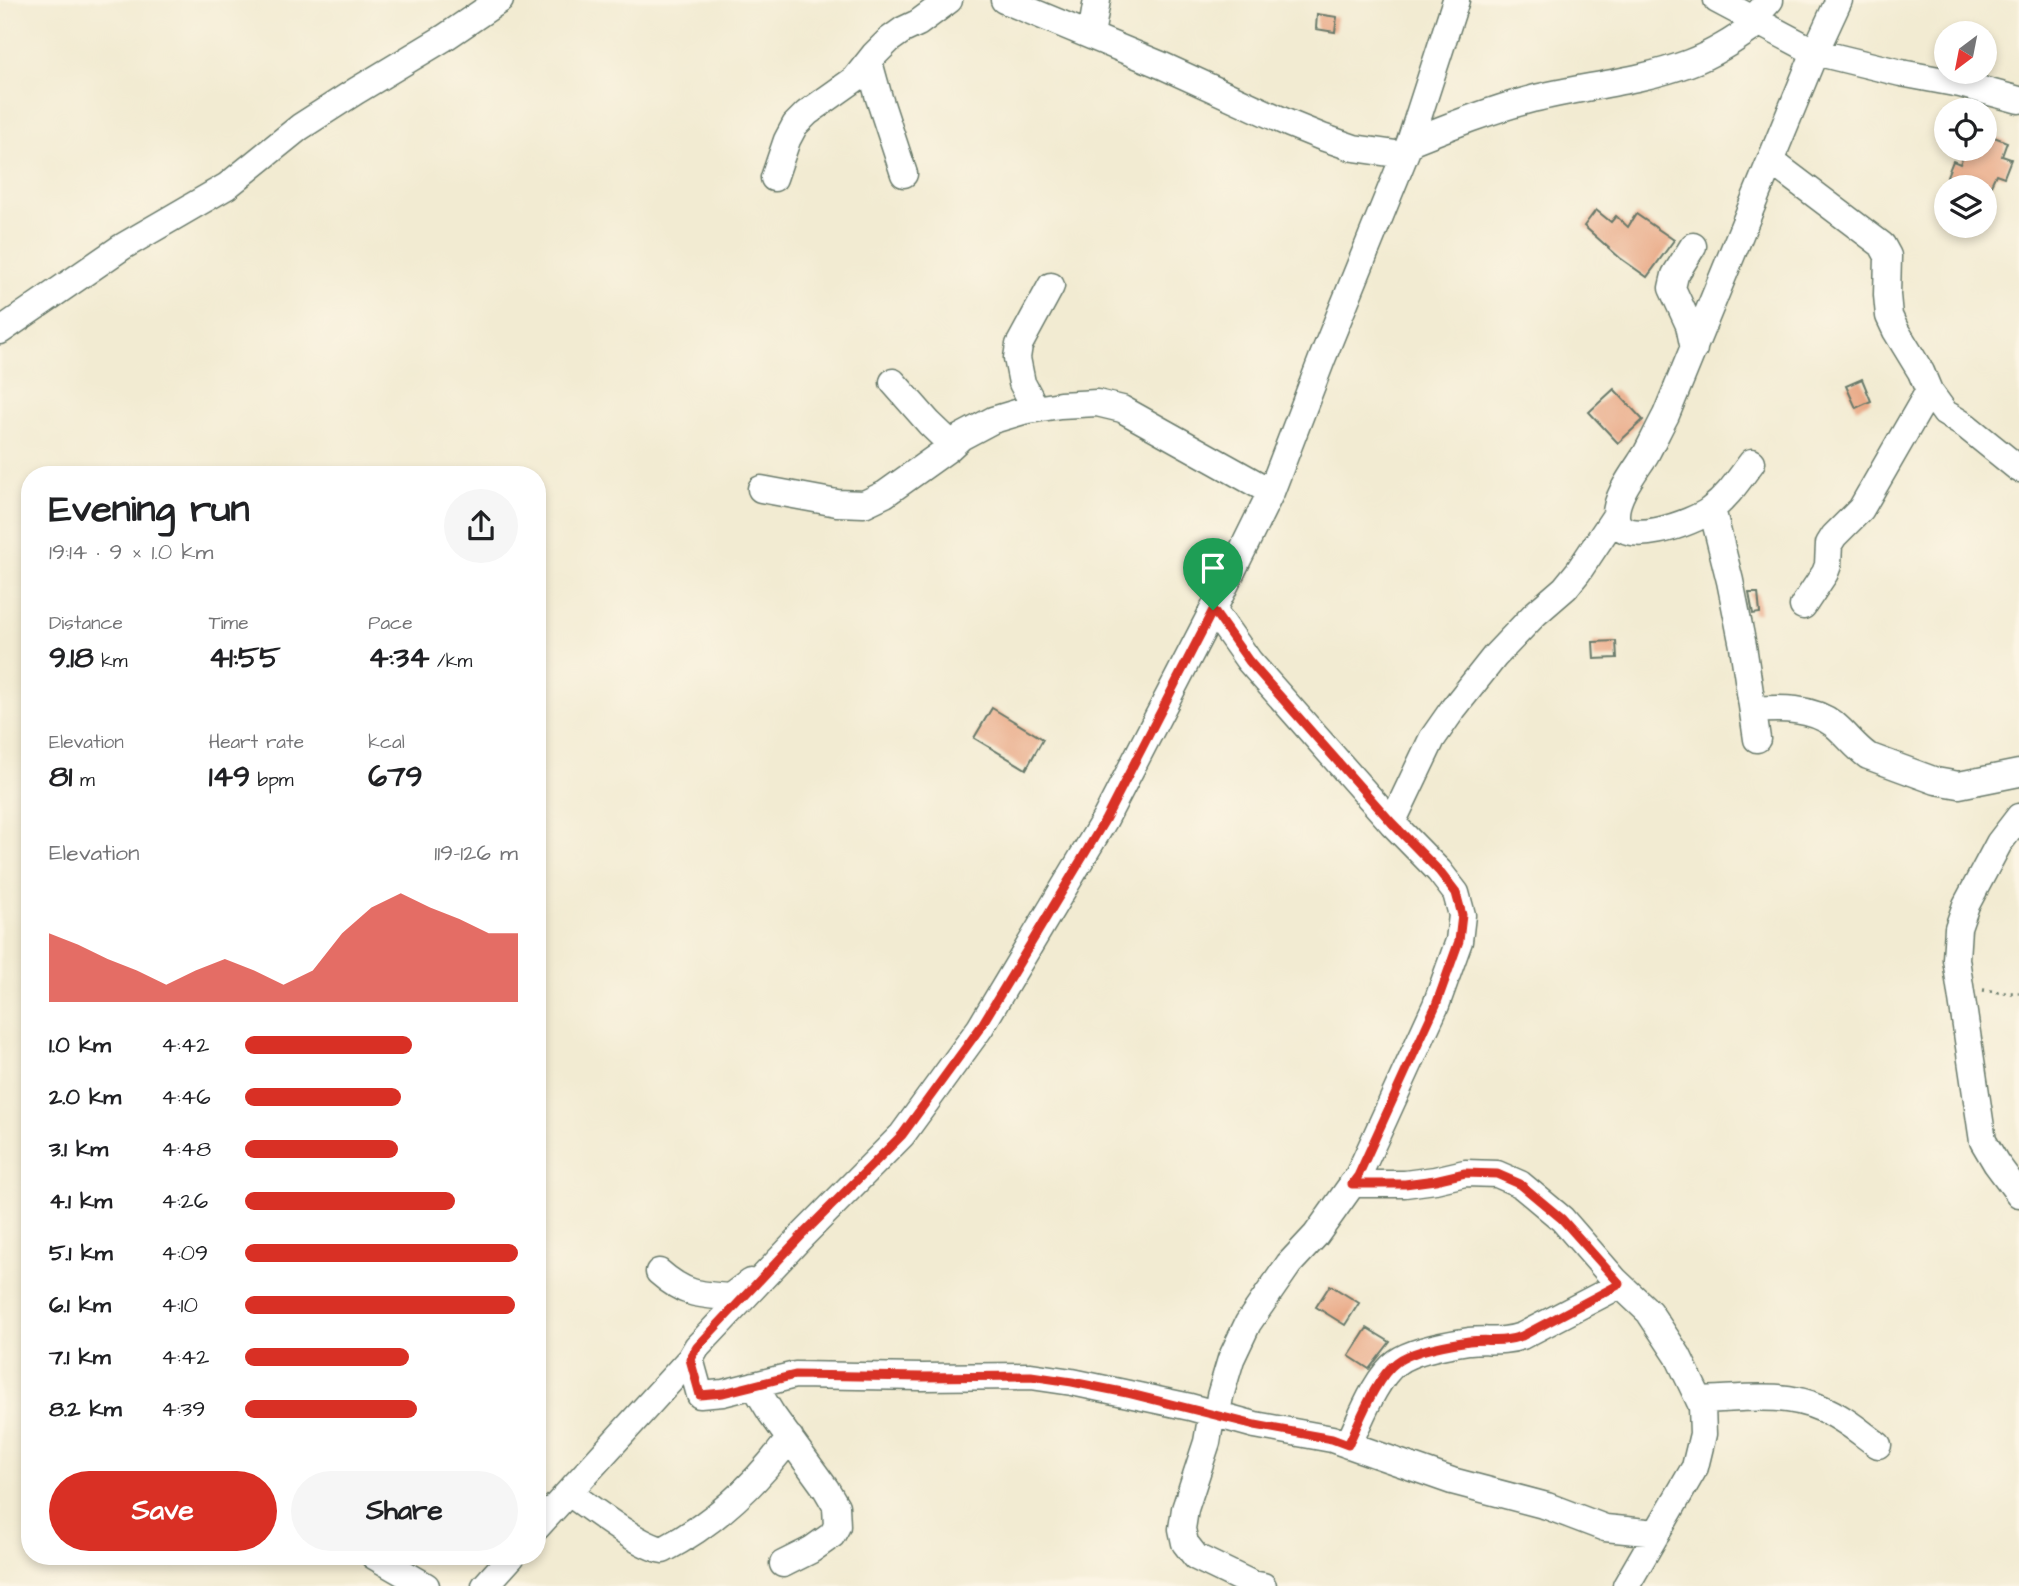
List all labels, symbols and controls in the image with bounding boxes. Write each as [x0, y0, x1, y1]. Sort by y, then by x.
north arrow [1934, 21, 1997, 84]
map controls [1934, 21, 1997, 238]
button: locate [1934, 98, 1997, 161]
button: layers [1934, 175, 1997, 238]
text: Evening run [49, 484, 250, 536]
button: share [444, 489, 518, 563]
text: 19:14 · 9 × 1.0 km [49, 536, 213, 568]
pin [1183, 538, 1243, 610]
icon: arrive [1194, 549, 1232, 587]
text: Distance [49, 610, 123, 637]
text: Time [209, 610, 248, 637]
text: Pace [368, 610, 412, 637]
text: 9.18 [49, 637, 94, 679]
text: 41:55 [209, 637, 280, 679]
text: 4:34 [368, 637, 429, 679]
text: km [94, 648, 128, 675]
text: /km [429, 648, 472, 675]
text: Elevation [49, 729, 124, 756]
text: Heart rate [209, 729, 304, 756]
text: kcal [368, 729, 405, 756]
text: 81 [49, 756, 72, 798]
text: 149 [209, 756, 250, 798]
text: 679 [368, 756, 423, 798]
text: m [72, 767, 95, 794]
text: bpm [250, 767, 294, 794]
text: Elevation [49, 837, 140, 869]
text: 119–126 m [434, 837, 518, 869]
text: 1.0 km [49, 1029, 111, 1061]
text: 4:42 [161, 1029, 209, 1061]
text: 2.0 km [49, 1081, 121, 1113]
text: 4:46 [161, 1081, 211, 1113]
text: 3.1 km [49, 1133, 108, 1165]
text: 4:48 [161, 1133, 211, 1165]
text: 4.1 km [49, 1185, 112, 1217]
text: 4:26 [161, 1185, 208, 1217]
text: 5.1 km [49, 1237, 113, 1269]
text: 4:09 [161, 1237, 208, 1269]
text: 6.1 km [49, 1289, 111, 1321]
text: 4:10 [161, 1289, 198, 1321]
text: 7.1 km [49, 1341, 111, 1373]
text: 4:42 [161, 1341, 209, 1373]
text: 8.2 km [49, 1393, 122, 1425]
text: 4:39 [161, 1393, 205, 1425]
button: Save [49, 1471, 277, 1551]
button: Share [291, 1471, 518, 1551]

